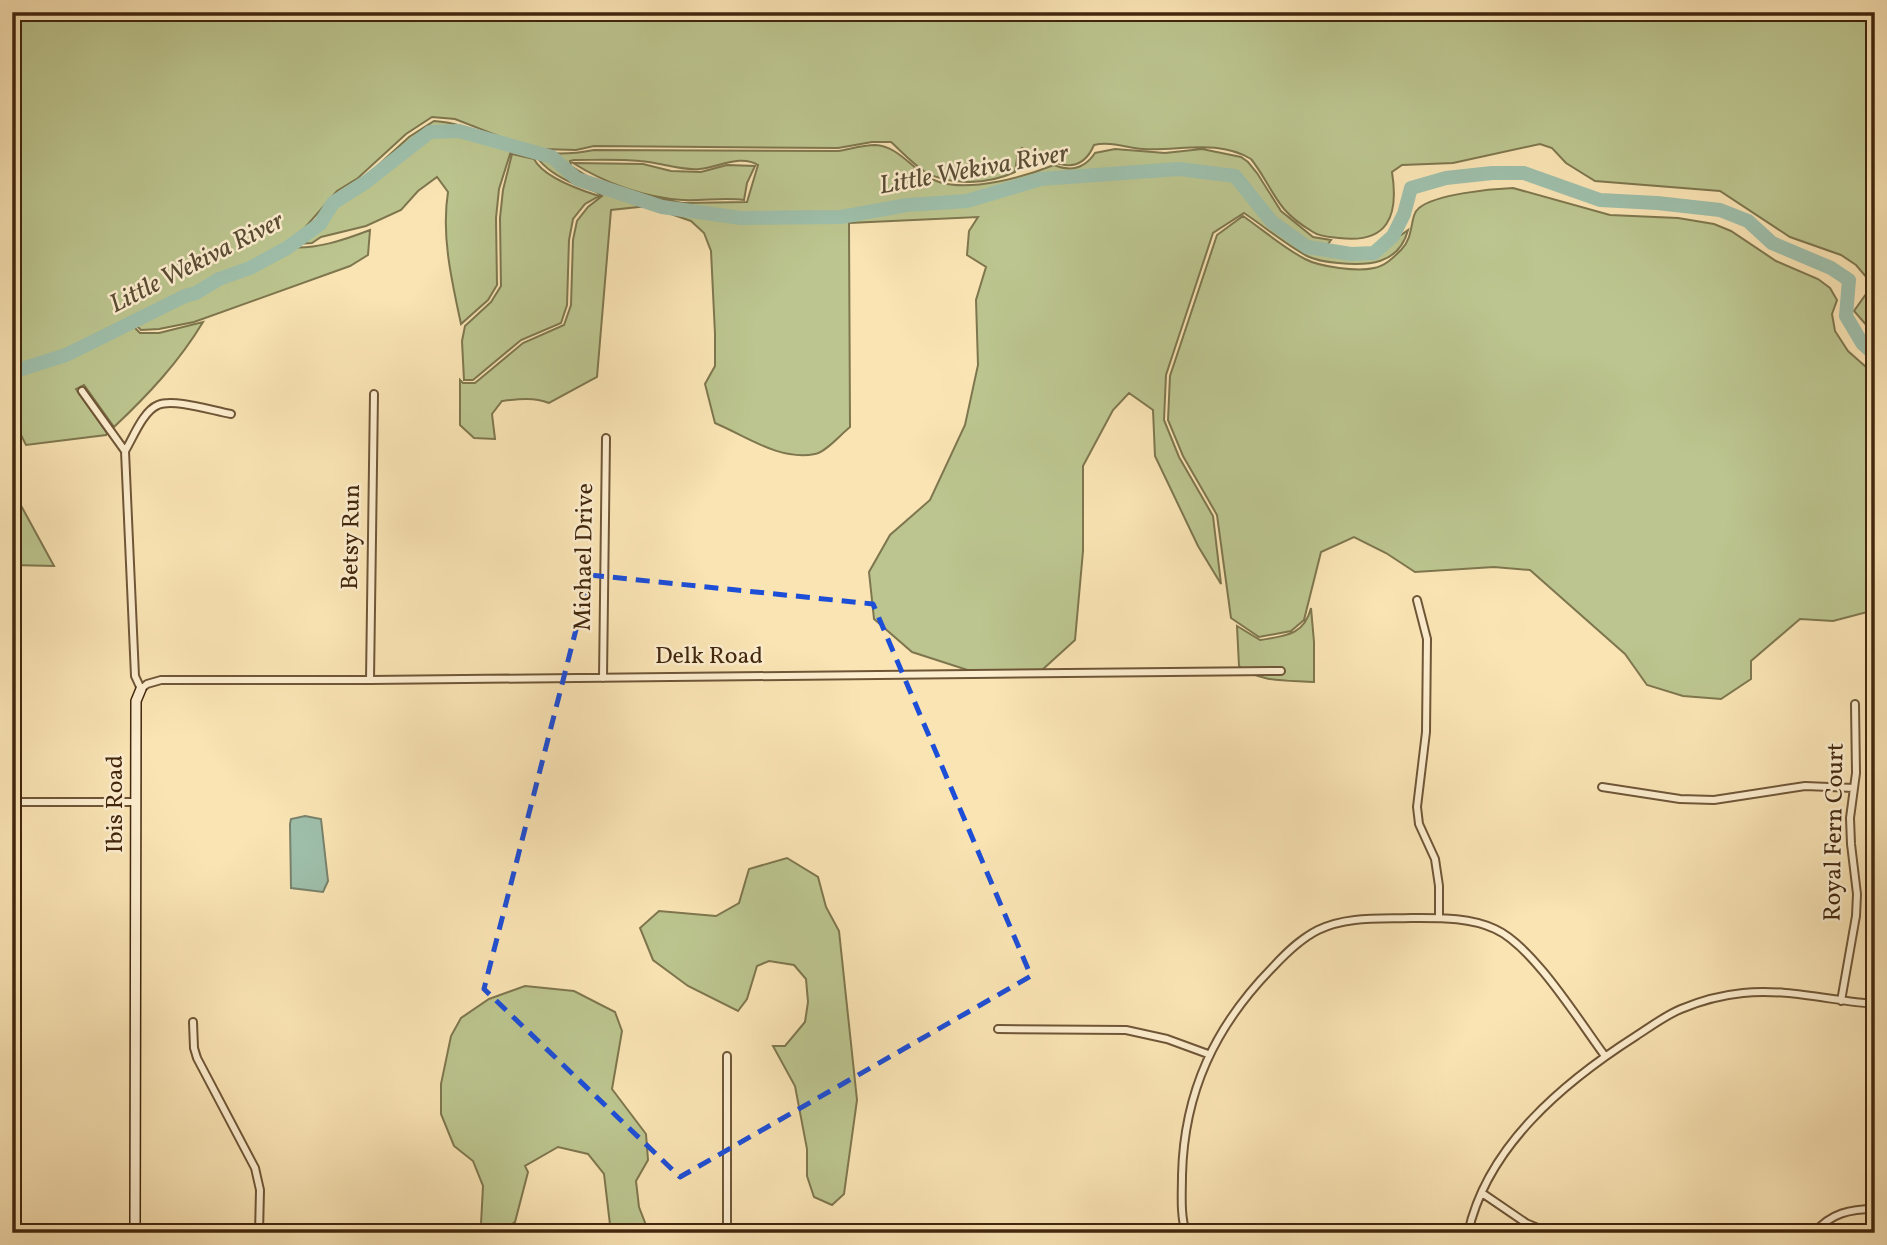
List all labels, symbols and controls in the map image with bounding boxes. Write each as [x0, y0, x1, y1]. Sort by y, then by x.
water label: Little Wekiva River [876, 136, 1072, 204]
water label: Little Wekiva River [103, 203, 291, 323]
street label: Michael Drive [567, 483, 603, 631]
street label: Betsy Run [334, 484, 370, 590]
street label: Delk Road [655, 640, 763, 674]
street label: Royal Fern Court [1816, 742, 1854, 922]
street label: Ibis Road [99, 755, 133, 853]

